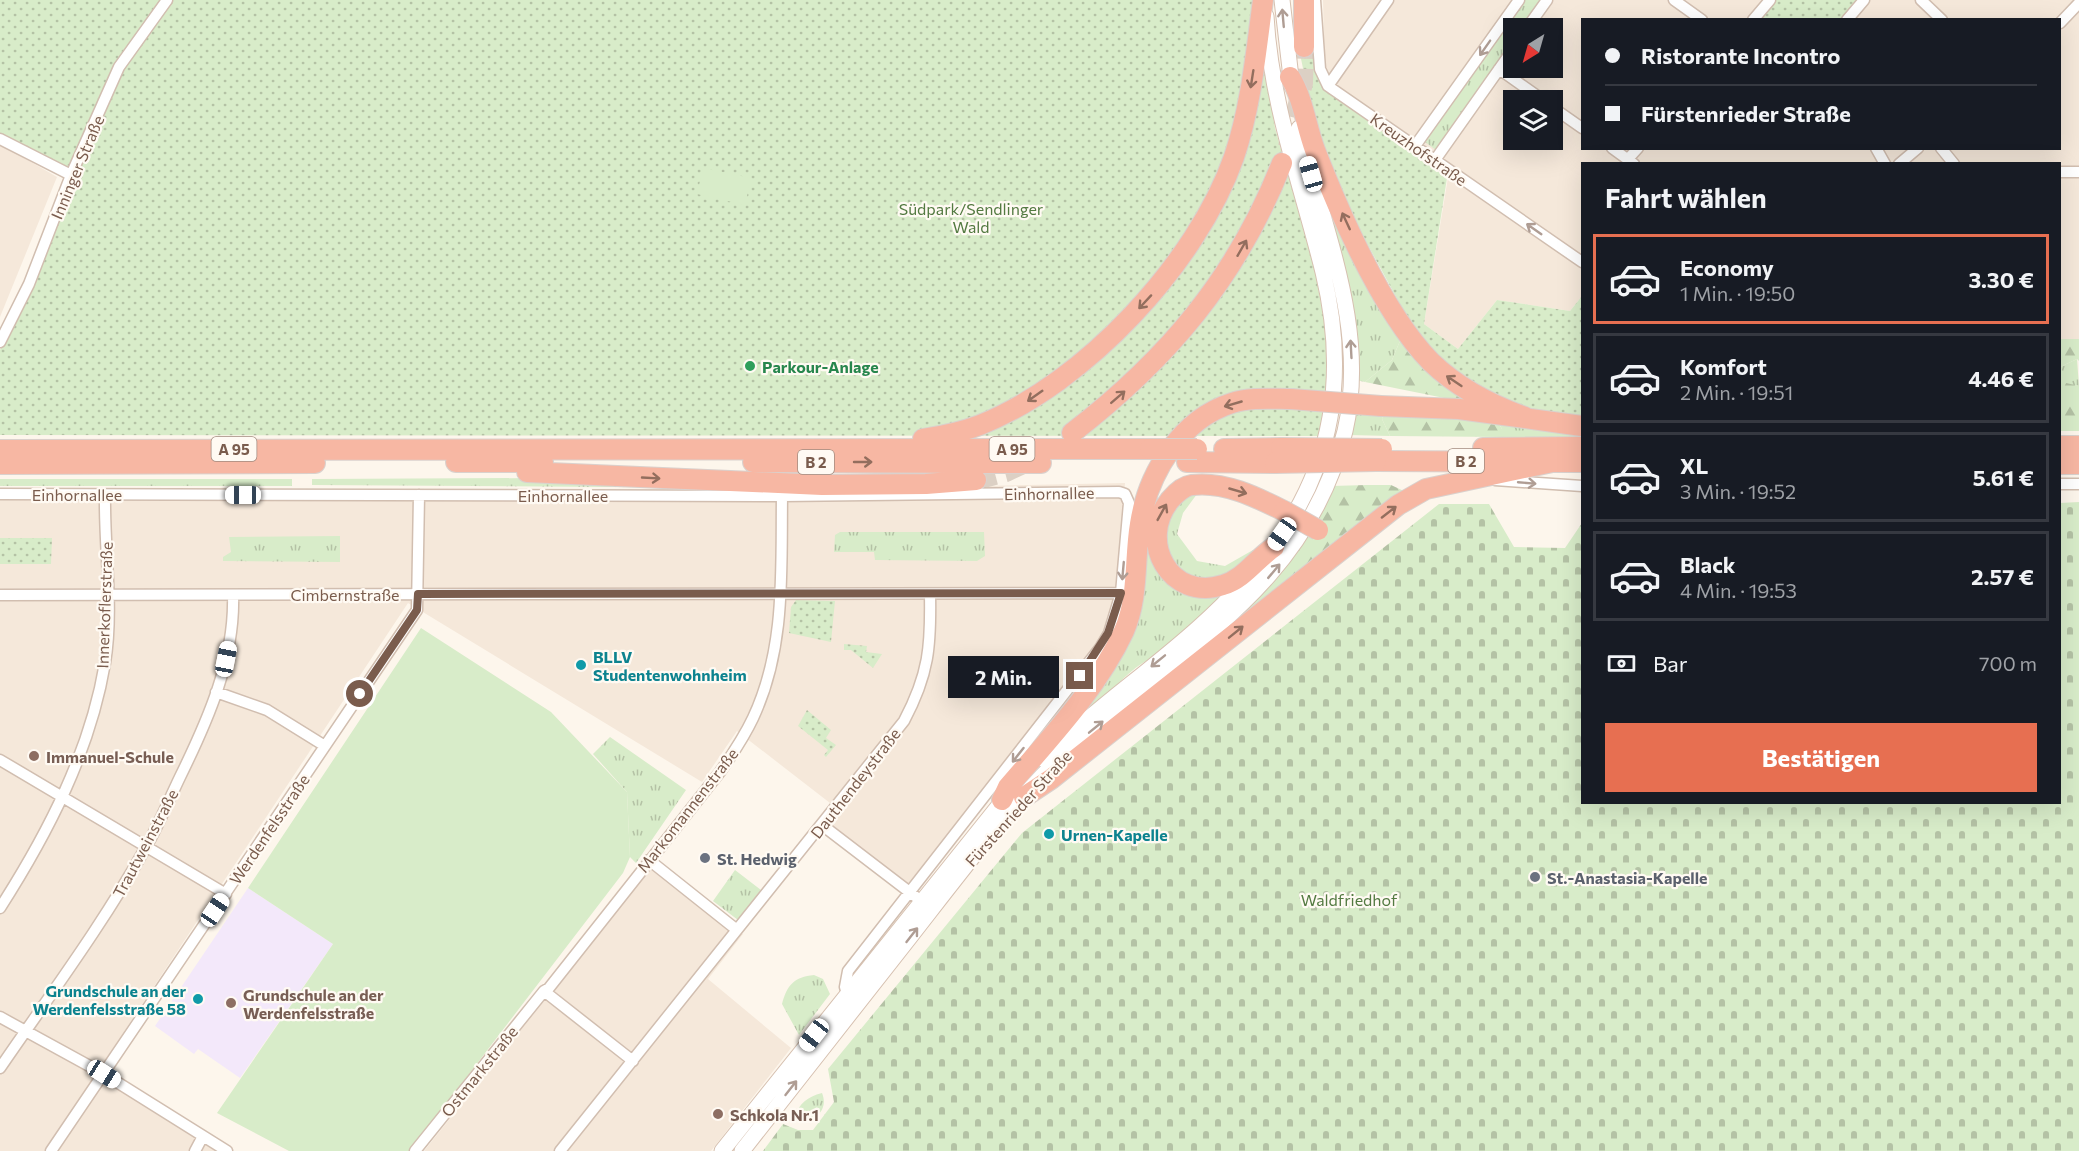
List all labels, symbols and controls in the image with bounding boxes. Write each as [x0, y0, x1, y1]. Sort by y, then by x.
one-way arrow [1277, 8, 1288, 28]
north arrow [1503, 18, 1563, 78]
map controls [1503, 18, 1563, 150]
one-way arrow [1479, 39, 1491, 55]
text: Ristorante Incontro [1641, 42, 1840, 69]
one-way arrow [1246, 68, 1257, 88]
button: layers [1503, 90, 1563, 150]
text: Fürstenrieder Straße [1641, 100, 1851, 127]
street label: Kreuzhofstraße [1367, 109, 1471, 189]
street label: Inninger Straße [47, 112, 107, 222]
car [1297, 154, 1325, 194]
text: Fahrt wählen [1605, 181, 1767, 214]
park label: Südpark/Sendlinger Wald [899, 199, 1044, 236]
one-way arrow [1339, 213, 1351, 231]
one-way arrow [1527, 223, 1543, 235]
one-way arrow [1236, 240, 1248, 257]
icon: car [1608, 252, 1662, 306]
text: Economy [1680, 254, 1774, 281]
text: 3.30 € [1969, 266, 2034, 293]
text: 1 Min. · 19:50 [1680, 281, 1795, 305]
one-way arrow [1138, 294, 1152, 309]
one-way arrow [1345, 340, 1356, 360]
icon: car [1608, 351, 1662, 405]
text: Komfort [1680, 353, 1767, 380]
place label: Parkour-Anlage [762, 357, 879, 376]
marker: Parkour-Anlage [743, 359, 757, 373]
text: 4.46 € [1968, 365, 2034, 392]
one-way arrow [1447, 375, 1463, 387]
text: 2 Min. · 19:51 [1680, 380, 1793, 404]
one-way arrow [1028, 390, 1044, 402]
one-way arrow [1110, 390, 1125, 404]
one-way arrow [1224, 399, 1243, 410]
road number: A 95 [212, 437, 256, 461]
road number: A 95 [990, 437, 1034, 461]
road number: B 2 [1448, 449, 1484, 473]
road number: B 2 [798, 450, 834, 474]
icon: car [1608, 450, 1662, 504]
text: XL [1680, 452, 1708, 479]
one-way arrow [853, 456, 873, 468]
text: 5.61 € [1973, 464, 2034, 491]
one-way arrow [641, 472, 661, 483]
one-way arrow [1516, 478, 1536, 489]
text: 3 Min. · 19:52 [1680, 479, 1796, 503]
street label: Einhornallee [1004, 483, 1094, 503]
street label: Einhornallee [32, 485, 122, 504]
car [225, 486, 261, 504]
street label: Einhornallee [518, 486, 608, 505]
one-way arrow [1228, 486, 1247, 497]
one-way arrow [1157, 504, 1169, 521]
one-way arrow [1381, 505, 1397, 518]
car [1264, 514, 1300, 554]
street label: Innerkoflerstraße [92, 541, 116, 669]
icon: car [1608, 549, 1662, 603]
text: Black [1680, 551, 1735, 578]
one-way arrow [1117, 561, 1128, 580]
one-way arrow [1267, 563, 1280, 579]
text: 2.57 € [1971, 563, 2034, 590]
text: 4 Min. · 19:53 [1680, 578, 1797, 602]
street label: Cimbernstraße [290, 585, 400, 604]
one-way arrow [1228, 626, 1244, 639]
car [214, 640, 238, 678]
place label: BLLV Studentenwohnheim [593, 647, 747, 684]
icon: cash [1605, 647, 1638, 680]
text: Bar [1653, 650, 1688, 677]
text: 700 m [1979, 651, 2037, 675]
one-way arrow [1151, 654, 1166, 668]
callout: 2 Min. [948, 655, 1059, 697]
marker: BLLV Studentenwohnheim [574, 658, 588, 672]
route end [1066, 662, 1093, 689]
text: 2 Min. [975, 665, 1032, 689]
route start [346, 680, 373, 707]
one-way arrow [1088, 721, 1104, 734]
button: Bestätigen [1605, 723, 2037, 792]
street label: Dauthendeystraße [806, 724, 904, 842]
street label: Markomannenstraße [633, 744, 741, 876]
street label: Fürstenrieder Straße [961, 746, 1075, 870]
place label: Immanuel-Schule [46, 747, 174, 766]
one-way arrow [1012, 747, 1025, 763]
marker: Immanuel-Schule [27, 749, 41, 763]
street label: Werdenfelsstraße [225, 770, 313, 888]
street label: Trautweinstraße [108, 786, 182, 900]
place label: Urnen-Kapelle [1061, 825, 1168, 844]
marker: Urnen-Kapelle [1042, 827, 1056, 841]
place label: St. Hedwig [717, 849, 797, 868]
marker: St. Hedwig [698, 851, 712, 865]
place label: St.-Anastasia-Kapelle [1547, 868, 1707, 887]
marker: St.-Anastasia-Kapelle [1528, 870, 1542, 884]
car [197, 890, 233, 930]
park label: Waldfriedhof [1301, 890, 1398, 909]
one-way arrow [905, 927, 918, 943]
place label: Grundschule an der Werdenfelsstraße 58 [33, 981, 186, 1018]
place label: Grundschule an der Werdenfelsstraße [243, 985, 384, 1022]
marker: Grundschule an der Werdenfelsstraße 58 [191, 992, 205, 1006]
marker: Grundschule an der Werdenfelsstraße [224, 996, 238, 1010]
car [796, 1015, 832, 1055]
street label: Ostmarkstraße [437, 1022, 521, 1120]
car [84, 1057, 124, 1091]
one-way arrow [785, 1081, 798, 1097]
place label: Schkola Nr.1 [730, 1105, 819, 1124]
marker: Schkola Nr.1 [711, 1107, 725, 1121]

